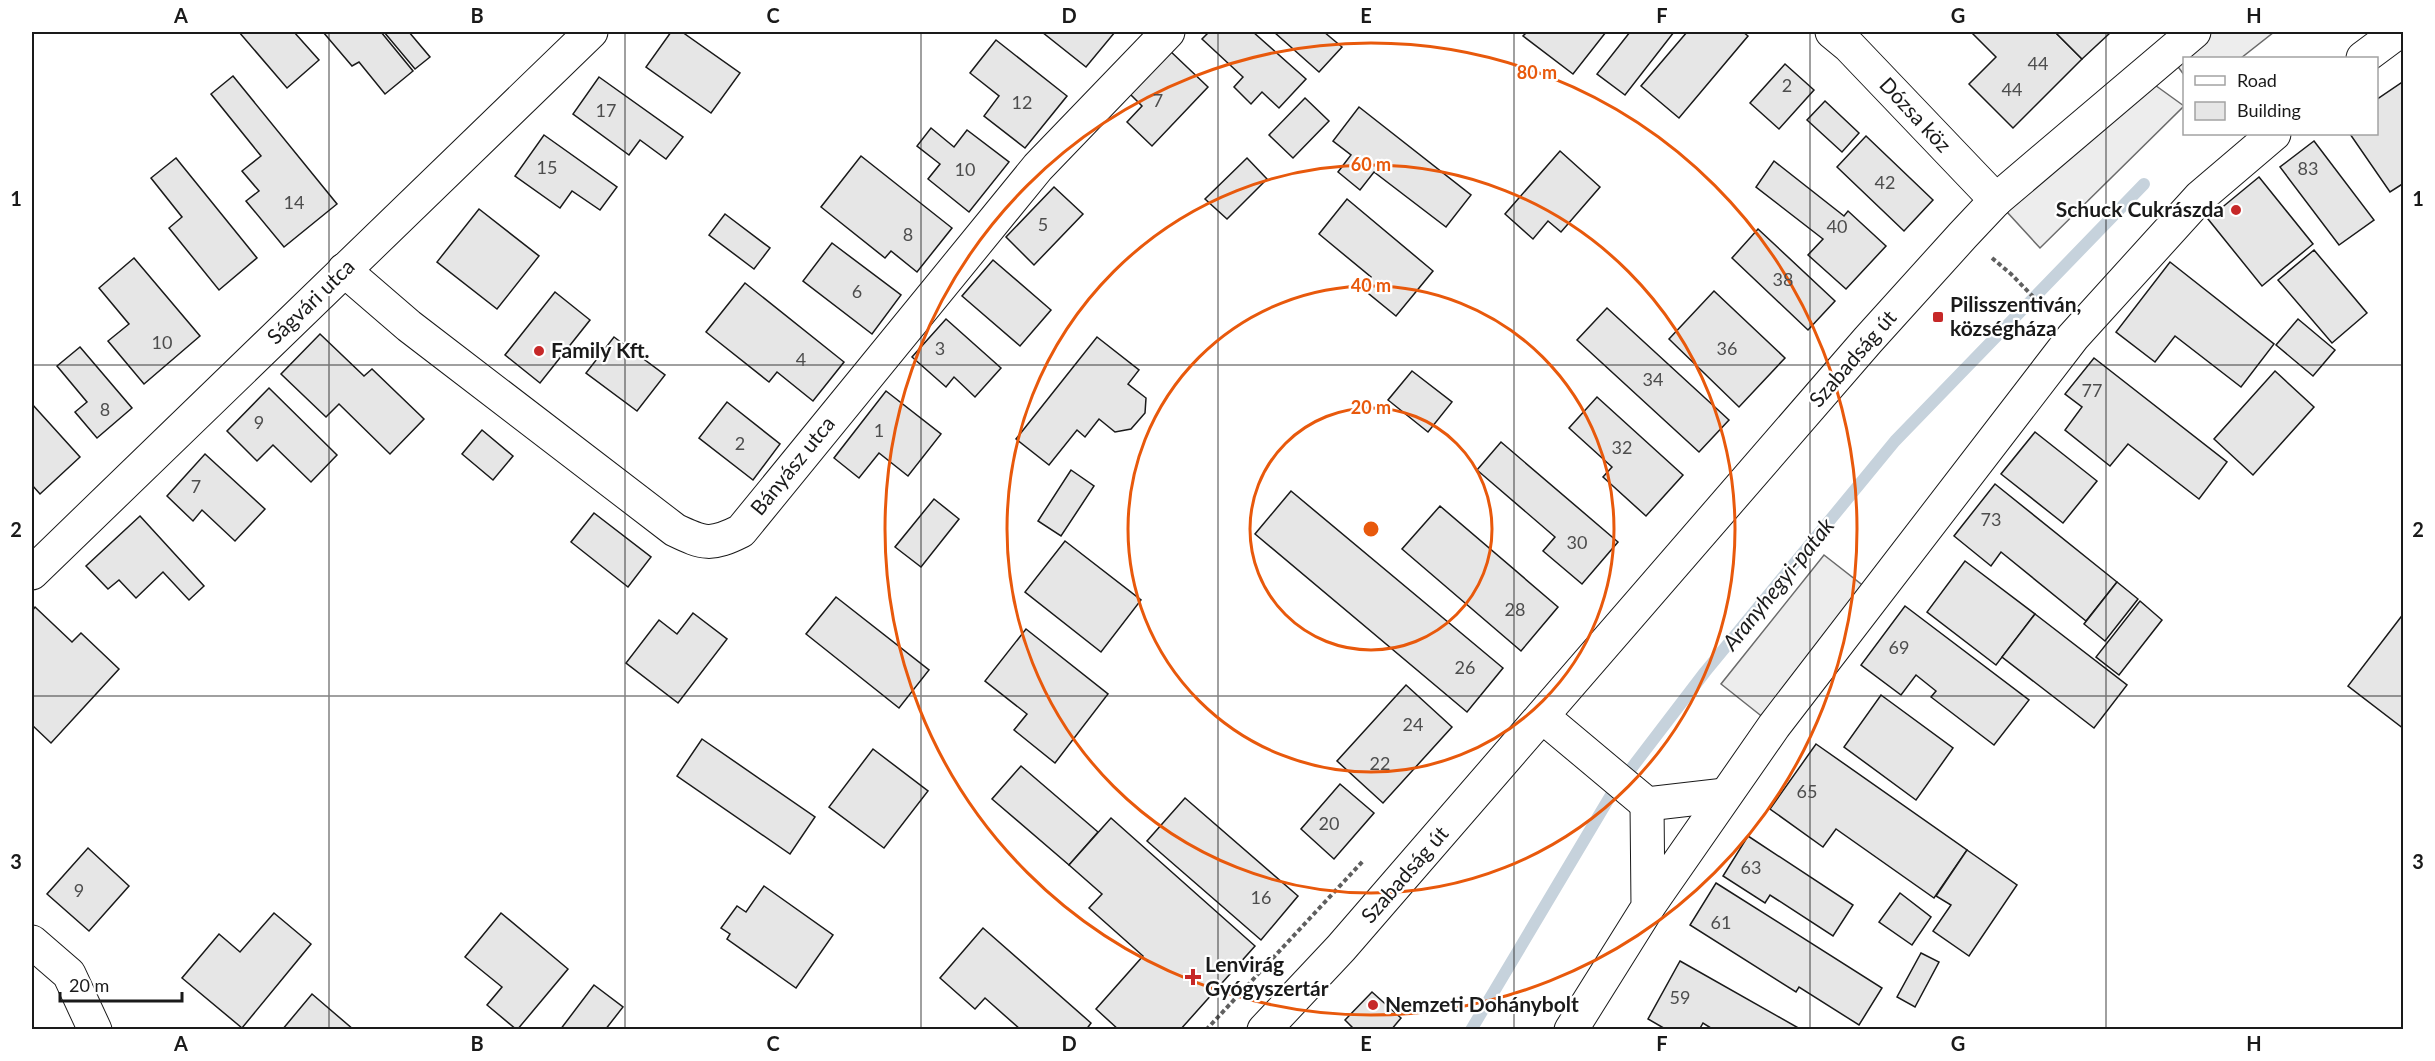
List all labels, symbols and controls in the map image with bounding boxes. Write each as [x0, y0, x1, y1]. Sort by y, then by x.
text: A [173, 3, 188, 27]
text: B [470, 3, 484, 27]
text: C [766, 3, 780, 27]
text: D [1061, 3, 1077, 27]
text: E [1360, 3, 1372, 27]
text: F [1656, 3, 1668, 27]
text: G [1951, 3, 1965, 27]
text: H [2246, 3, 2262, 27]
house number: 44 [2028, 52, 2048, 74]
legend [2183, 57, 2378, 135]
text: 80 m [1517, 61, 1557, 83]
text: Road [2237, 69, 2277, 91]
street label: Dózsa köz [1875, 71, 1957, 157]
house number: 2 [1782, 74, 1792, 96]
house number: 44 [2002, 78, 2022, 100]
house number: 7 [1153, 89, 1163, 111]
house number: 12 [1012, 91, 1032, 113]
house number: 17 [596, 99, 616, 121]
text: Building [2237, 99, 2301, 121]
text: 60 m [1351, 153, 1391, 175]
house number: 15 [537, 156, 557, 178]
house number: 83 [2298, 157, 2318, 179]
house number: 10 [955, 158, 975, 180]
house number: 42 [1875, 171, 1895, 193]
text: 1 [10, 186, 22, 210]
text: 1 [2412, 186, 2424, 210]
house number: 14 [284, 191, 304, 213]
place label: Schuck Cukrászda [2056, 196, 2224, 221]
marker: Schuck Cukrászda [2229, 203, 2243, 217]
house number: 5 [1038, 213, 1048, 235]
house number: 40 [1827, 215, 1847, 237]
house number: 8 [903, 223, 913, 245]
street label: Ságvári utca [261, 253, 359, 349]
house number: 38 [1773, 268, 1793, 290]
text: 40 m [1351, 274, 1391, 296]
house number: 6 [852, 280, 862, 302]
place label: Pilisszentiván, községháza [1950, 291, 2082, 340]
street label: Szabadság út [1803, 304, 1901, 411]
marker: Pilisszentiván, községháza [1931, 310, 1945, 324]
house number: 10 [152, 331, 172, 353]
place label: Family Kft. [551, 337, 650, 362]
house number: 3 [935, 337, 945, 359]
house number: 36 [1717, 337, 1737, 359]
marker: Family Kft. [532, 344, 546, 358]
house number: 4 [796, 348, 806, 370]
house number: 34 [1643, 368, 1663, 390]
house number: 77 [2082, 379, 2102, 401]
text: 20 m [1351, 396, 1391, 418]
house number: 8 [100, 398, 110, 420]
house number: 9 [254, 411, 264, 433]
street label: Bányász utca [744, 411, 839, 520]
house number: 1 [874, 419, 884, 441]
house number: 2 [735, 432, 745, 454]
house number: 32 [1612, 436, 1632, 458]
house number: 7 [191, 475, 201, 497]
house number: 73 [1981, 508, 2001, 530]
water label: Aranyhegyi-patak [1715, 512, 1840, 656]
text: 2 [10, 517, 22, 541]
text: 2 [2412, 517, 2424, 541]
centre of rings [1361, 519, 1381, 539]
house number: 30 [1567, 531, 1587, 553]
house number: 28 [1505, 598, 1525, 620]
house number: 69 [1889, 636, 1909, 658]
house number: 26 [1455, 656, 1475, 678]
house number: 24 [1403, 713, 1423, 735]
house number: 22 [1370, 752, 1390, 774]
house number: 65 [1797, 780, 1817, 802]
house number: 20 [1319, 812, 1339, 834]
street label: Szabadság út [1355, 820, 1453, 927]
text: 3 [10, 849, 22, 873]
text: 3 [2412, 849, 2424, 873]
house number: 63 [1741, 856, 1761, 878]
house number: 9 [74, 879, 84, 901]
house number: 16 [1251, 886, 1271, 908]
house number: 61 [1711, 911, 1731, 933]
place label: Lenvirág Gyógyszertár [1205, 951, 1329, 1000]
scale bar [60, 965, 182, 1003]
marker: Lenvirág Gyógyszertár [1186, 970, 1200, 984]
text: 20 m [69, 974, 109, 996]
house number: 59 [1670, 986, 1690, 1008]
place label: Nemzeti Dohánybolt [1385, 991, 1579, 1016]
marker: Nemzeti Dohánybolt [1366, 998, 1380, 1012]
text: A [173, 1031, 188, 1055]
text: B [470, 1031, 484, 1055]
text: C [766, 1031, 780, 1055]
text: D [1061, 1031, 1077, 1055]
text: E [1360, 1031, 1372, 1055]
text: F [1656, 1031, 1668, 1055]
text: G [1951, 1031, 1965, 1055]
text: H [2246, 1031, 2262, 1055]

